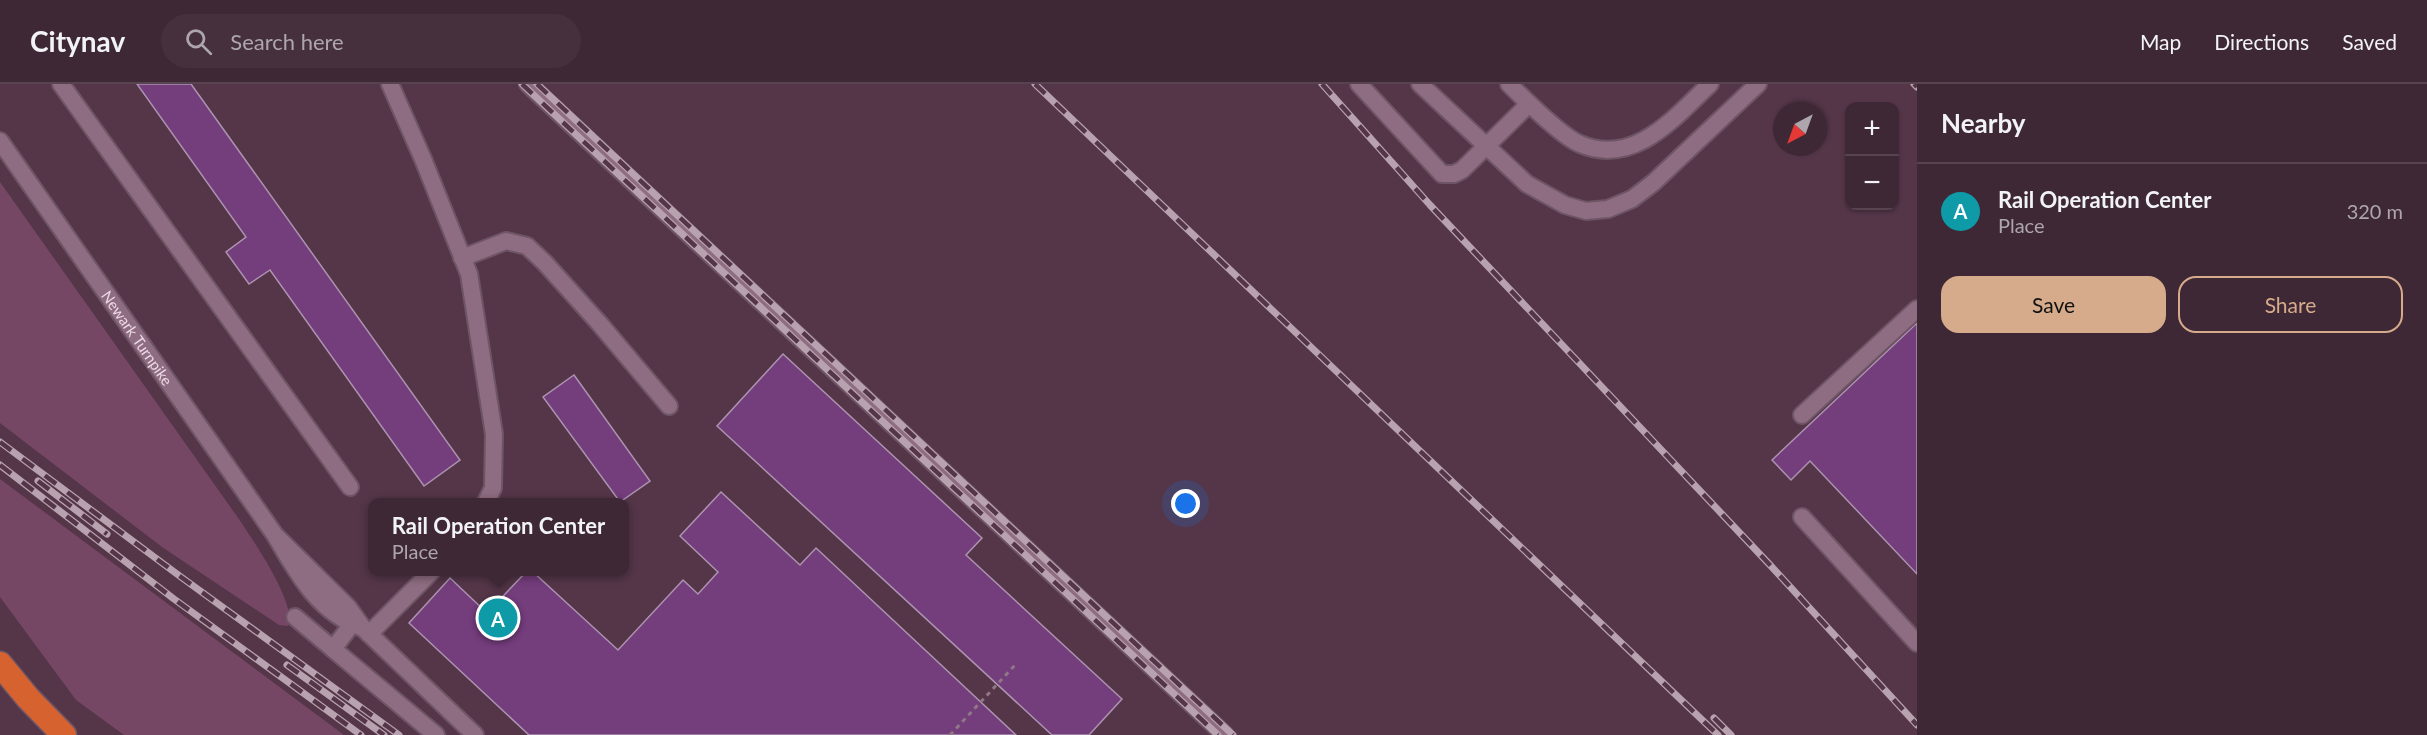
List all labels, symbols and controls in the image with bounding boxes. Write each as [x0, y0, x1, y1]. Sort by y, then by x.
search box [161, 14, 581, 68]
text: Citynav [30, 24, 125, 58]
icon: search [182, 25, 215, 58]
text: Search here [230, 28, 344, 55]
text: Map [2140, 29, 2181, 54]
text: Directions [2214, 29, 2309, 54]
text: Saved [2342, 29, 2397, 54]
north arrow [1773, 102, 1827, 156]
map controls [1845, 102, 1899, 210]
button: + [1845, 102, 1899, 156]
text: Nearby [1941, 107, 2026, 139]
button: − [1845, 156, 1899, 210]
text: Rail Operation Center [1998, 186, 2211, 213]
text: A [1954, 199, 1967, 223]
text: 320 m [2347, 199, 2403, 223]
text: Place [1998, 213, 2045, 237]
button: Save [1941, 276, 2166, 333]
button: Share [2178, 276, 2403, 333]
street label: Newark Turnpike [98, 287, 177, 389]
your location [1171, 489, 1200, 518]
popup [368, 498, 629, 576]
text: Rail Operation Center [392, 512, 605, 539]
text: Place [392, 539, 438, 563]
pin: A [478, 596, 518, 640]

